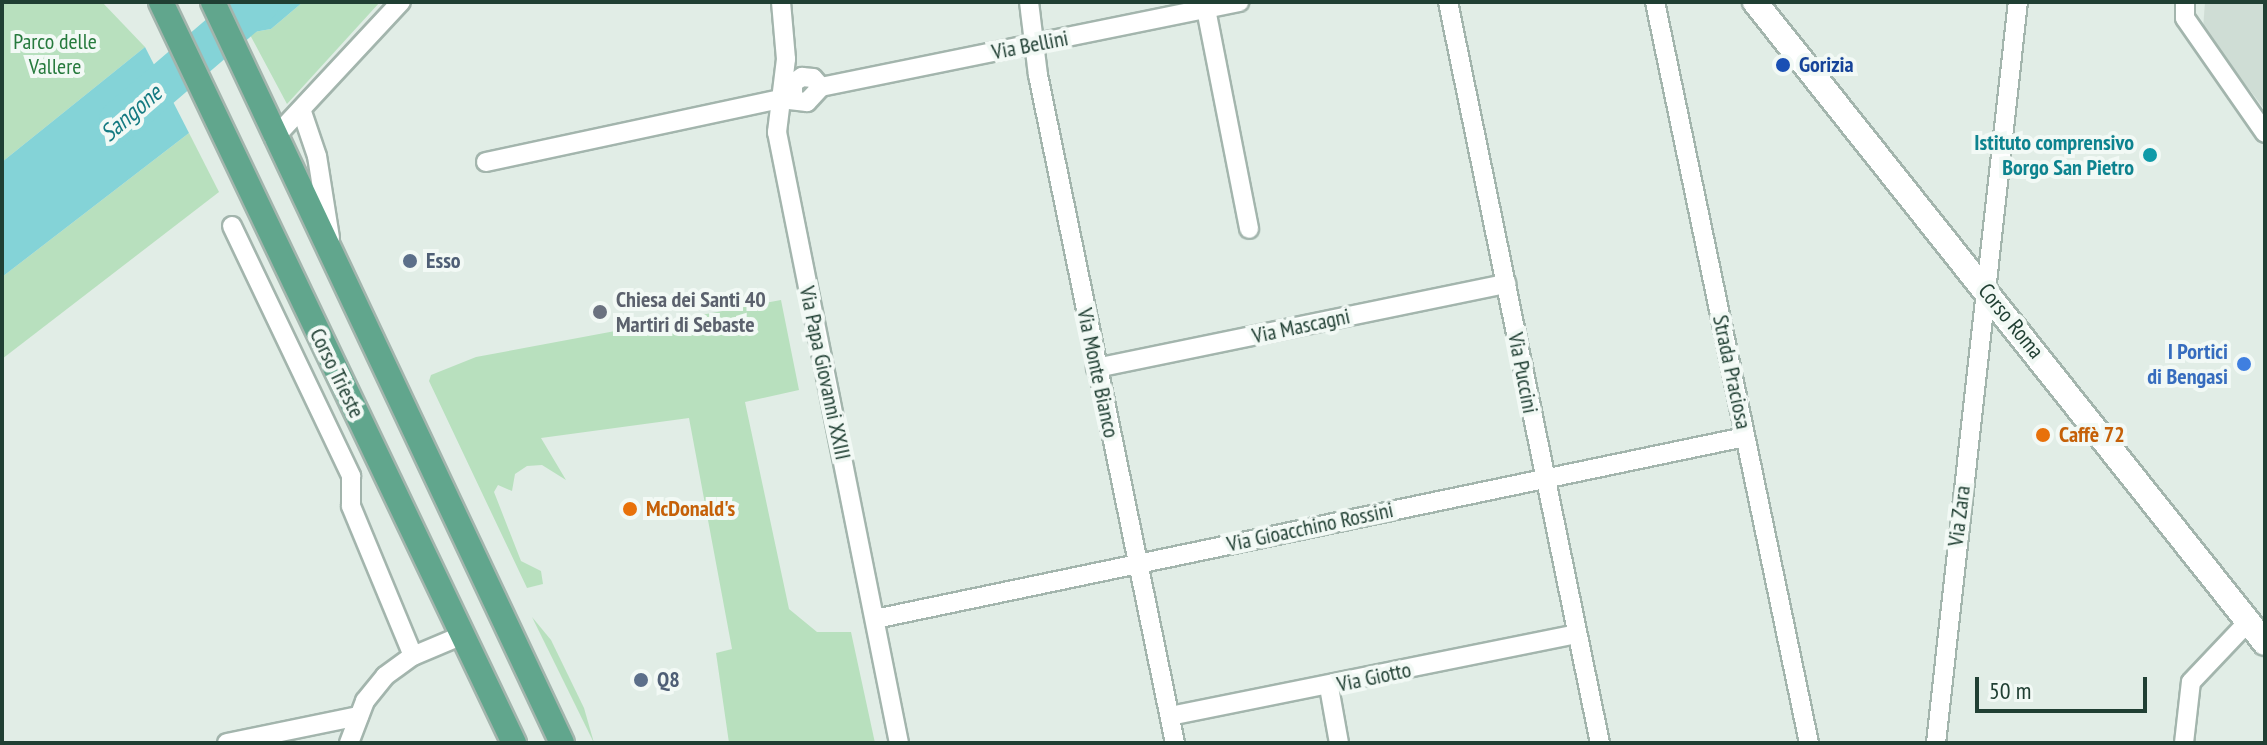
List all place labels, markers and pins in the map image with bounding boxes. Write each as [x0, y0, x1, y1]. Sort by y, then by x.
place label: Gorizia [1799, 52, 1854, 78]
marker: Gorizia [1774, 56, 1792, 74]
place label: Istituto comprensivo Borgo San Pietro [1974, 129, 2134, 180]
marker: Istituto comprensivo Borgo San Pietro [2141, 146, 2159, 164]
place label: Esso [426, 248, 461, 274]
marker: Esso [401, 252, 419, 270]
place label: Chiesa dei Santi 40 Martiri di Sebaste [616, 286, 766, 338]
marker: Chiesa dei Santi 40 Martiri di Sebaste [591, 303, 609, 321]
place label: I Portici di Bengasi [2147, 338, 2228, 390]
marker: I Portici di Bengasi [2235, 355, 2253, 373]
place label: Caffè 72 [2059, 422, 2125, 448]
marker: Caffè 72 [2034, 426, 2052, 444]
place label: McDonald's [646, 496, 735, 522]
marker: McDonald's [621, 500, 639, 518]
place label: Q8 [657, 667, 680, 693]
marker: Q8 [632, 671, 650, 689]

